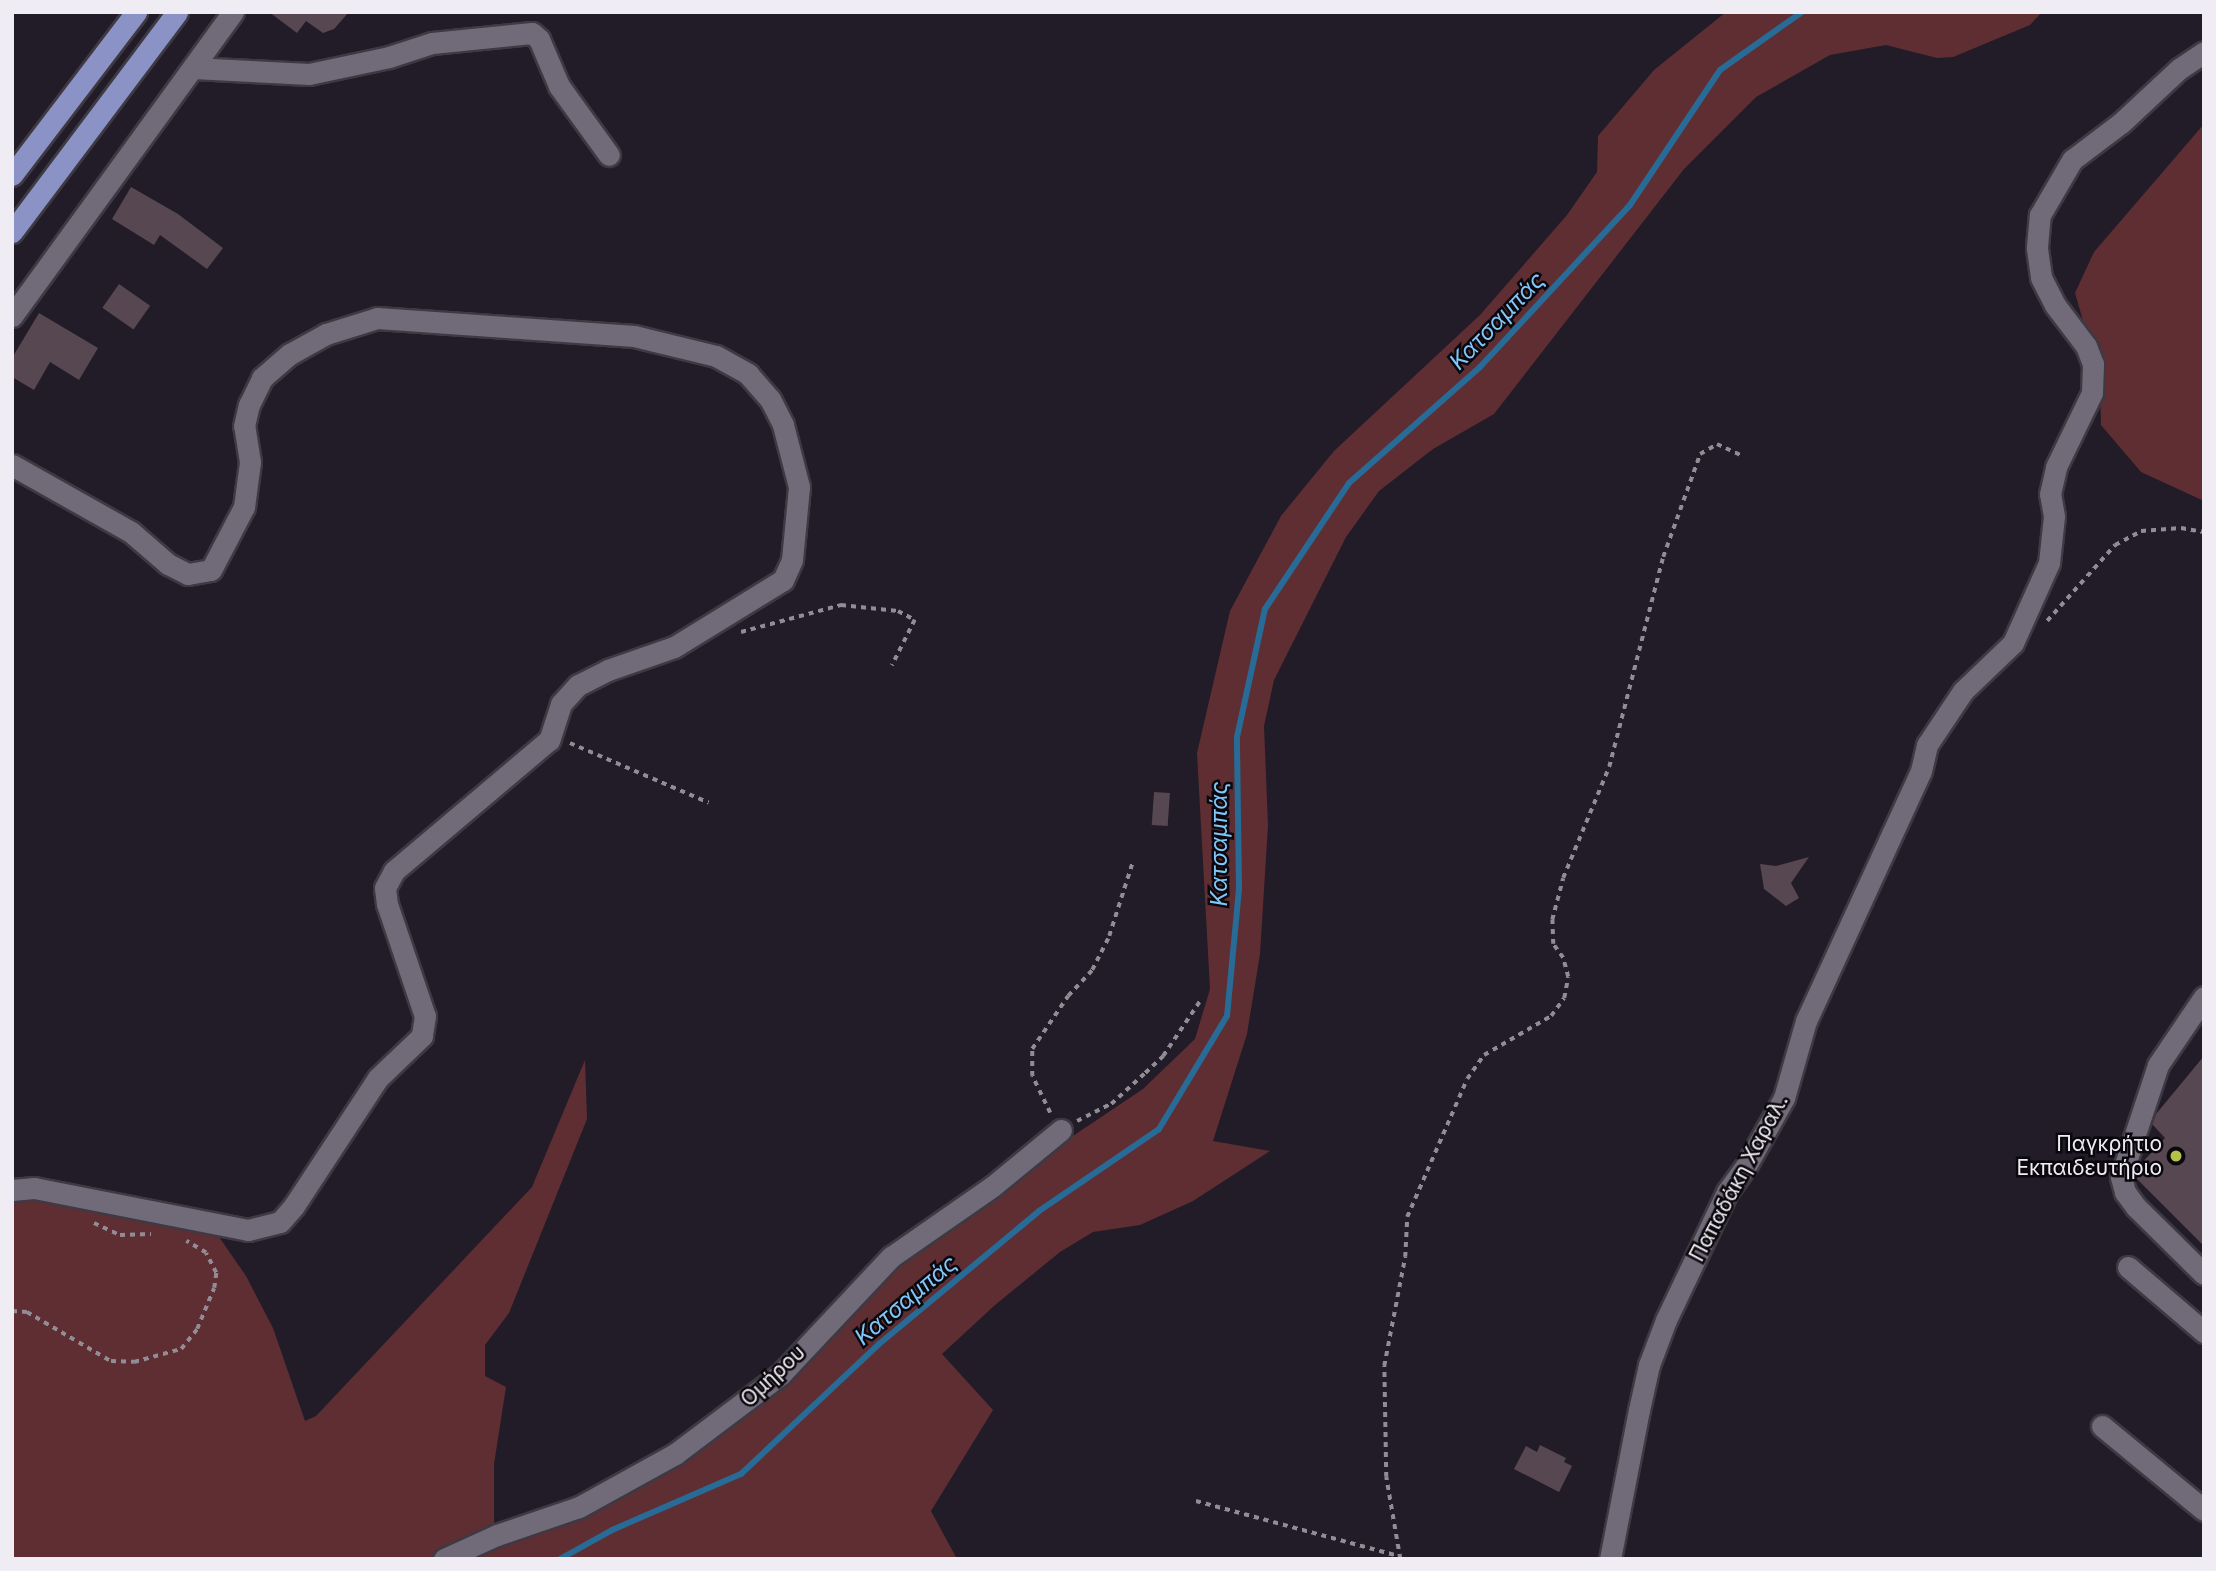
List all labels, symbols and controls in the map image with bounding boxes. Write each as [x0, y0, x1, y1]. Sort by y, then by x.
water label: Κατσαμπάς [1444, 266, 1550, 376]
water label: Κατσαμπάς [1205, 782, 1233, 906]
street label: Παπαδάκη Χαραλ. [1684, 1090, 1794, 1266]
place label: Παγκρήτιο Εκπαιδευτήριο [2016, 1131, 2162, 1181]
marker: Παγκρήτιο Εκπαιδευτήριο [2168, 1148, 2184, 1164]
water label: Κατσαμπάς [849, 1249, 963, 1351]
street label: Ομήρου [736, 1340, 810, 1412]

